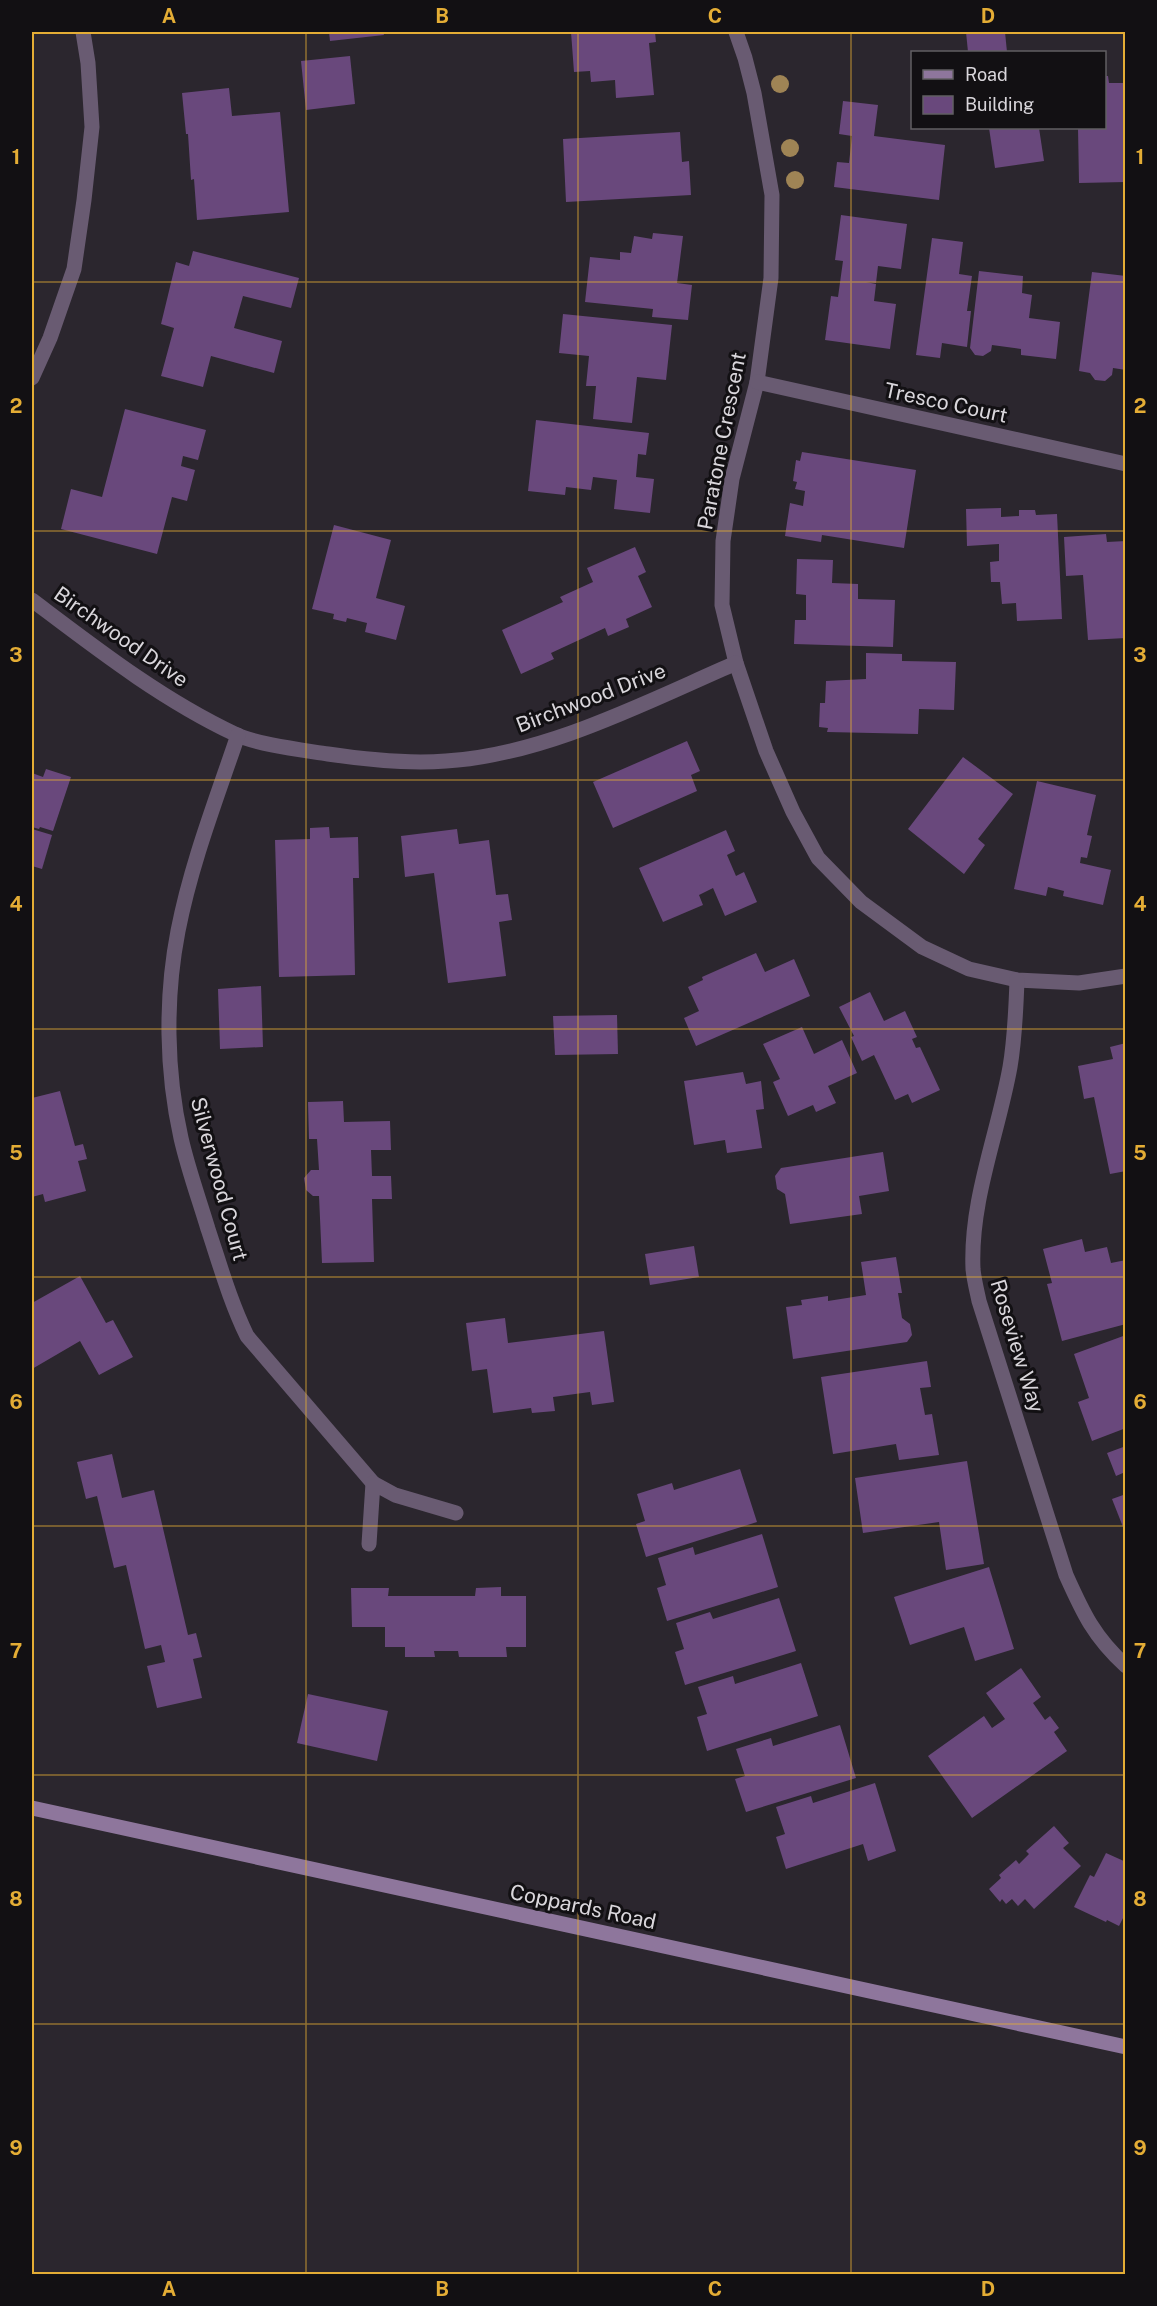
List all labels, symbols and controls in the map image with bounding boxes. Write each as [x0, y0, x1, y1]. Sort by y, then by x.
text: A [162, 4, 176, 28]
text: B [435, 4, 449, 28]
text: C [708, 4, 722, 28]
text: D [981, 4, 995, 28]
legend [911, 51, 1106, 129]
text: Road [965, 64, 1008, 85]
text: Building [965, 94, 1034, 115]
text: 1 [12, 145, 20, 169]
text: 1 [1136, 145, 1144, 169]
street label: Paratone Crescent [692, 350, 751, 532]
street label: Tresco Court [882, 377, 1010, 428]
text: 2 [10, 394, 22, 418]
text: 2 [1134, 394, 1146, 418]
street label: Birchwood Drive [49, 581, 193, 692]
text: 3 [9, 643, 23, 667]
text: 3 [1133, 643, 1147, 667]
street label: Birchwood Drive [512, 657, 669, 738]
text: 4 [9, 892, 23, 916]
text: 4 [1133, 892, 1147, 916]
street label: Silverwood Court [186, 1094, 253, 1263]
text: 5 [9, 1141, 23, 1165]
text: 5 [1133, 1141, 1147, 1165]
street label: Roseview Way [985, 1276, 1050, 1416]
text: 6 [9, 1390, 23, 1414]
text: 6 [1133, 1390, 1147, 1414]
text: 7 [10, 1639, 22, 1663]
text: 7 [1134, 1639, 1146, 1663]
street label: Coppards Road [508, 1879, 658, 1934]
text: 8 [9, 1887, 23, 1911]
text: 8 [1133, 1887, 1147, 1911]
text: 9 [9, 2136, 23, 2160]
text: 9 [1133, 2136, 1147, 2160]
text: A [162, 2277, 176, 2301]
text: B [435, 2277, 449, 2301]
text: C [708, 2277, 722, 2301]
text: D [981, 2277, 995, 2301]

